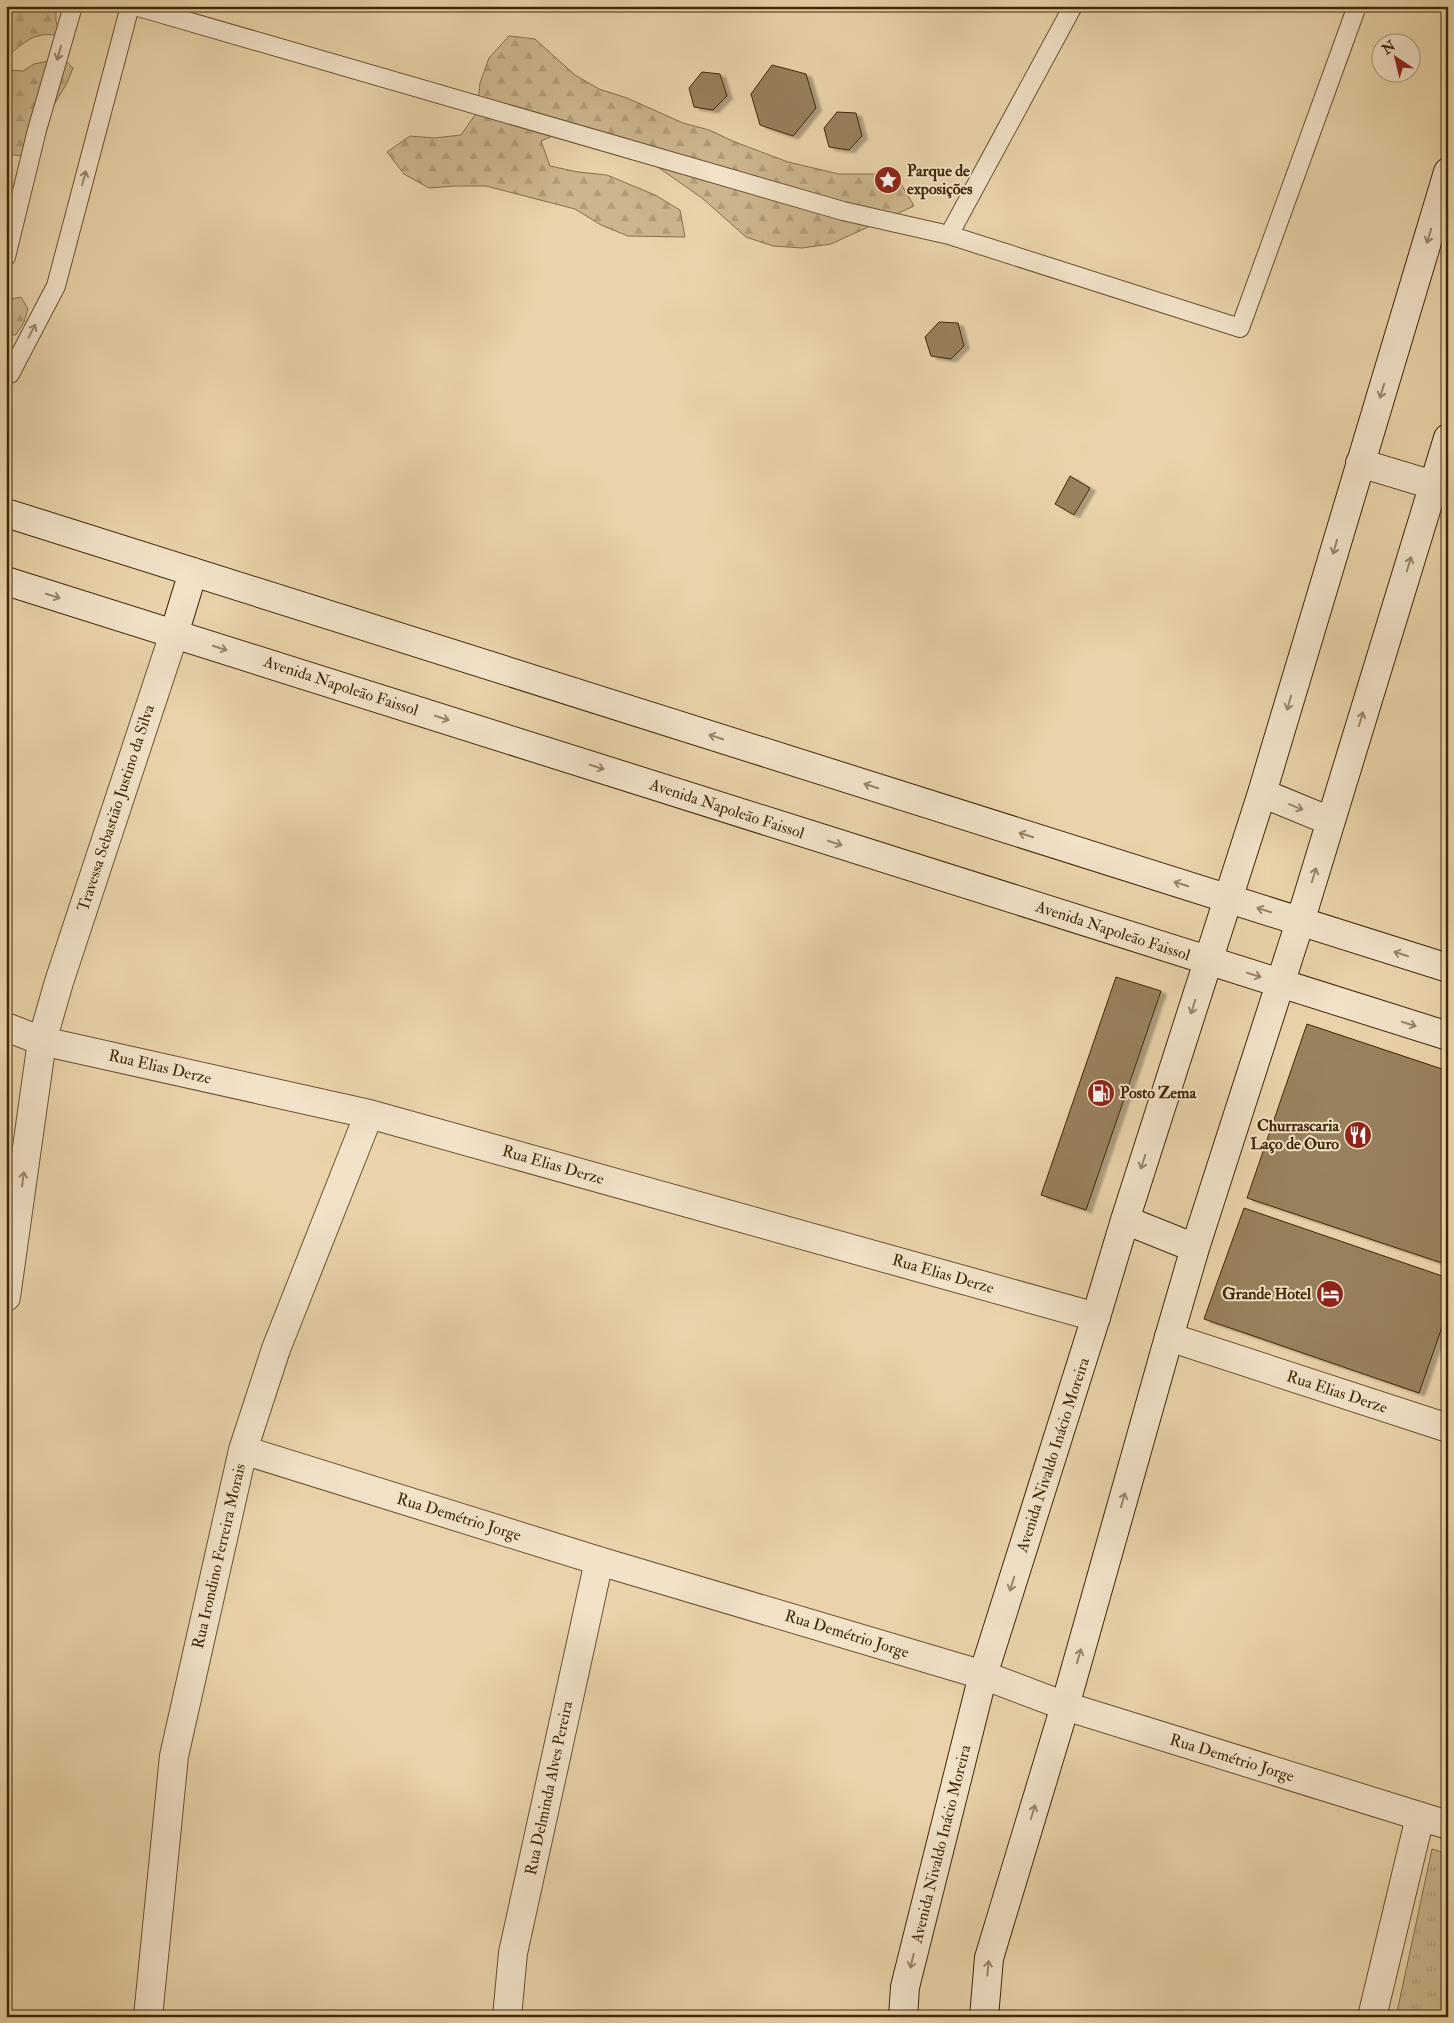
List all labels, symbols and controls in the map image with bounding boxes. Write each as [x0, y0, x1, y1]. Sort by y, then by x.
north arrow [1372, 32, 1422, 82]
text: N [1378, 37, 1399, 59]
one-way arrow [54, 45, 64, 61]
place label: Parque de exposições [907, 161, 973, 200]
place icon: Parque de exposições [873, 165, 903, 195]
one-way arrow [80, 171, 90, 187]
one-way arrow [1423, 227, 1433, 243]
one-way arrow [28, 324, 37, 339]
one-way arrow [1376, 383, 1386, 399]
one-way arrow [1330, 538, 1340, 554]
one-way arrow [1404, 556, 1414, 572]
one-way arrow [44, 591, 60, 601]
one-way arrow [212, 644, 228, 654]
street label: Avenida Napoleão Faissol [260, 651, 421, 721]
one-way arrow [1284, 694, 1294, 710]
street label: Travessa Sebastião Justino da Silva [73, 702, 160, 914]
one-way arrow [1357, 712, 1367, 728]
one-way arrow [434, 714, 450, 724]
one-way arrow [708, 732, 724, 742]
one-way arrow [589, 763, 605, 773]
street label: Avenida Napoleão Faissol [646, 774, 807, 844]
one-way arrow [863, 781, 879, 791]
one-way arrow [1288, 803, 1303, 812]
one-way arrow [1018, 830, 1034, 840]
one-way arrow [827, 838, 843, 848]
one-way arrow [1310, 867, 1320, 883]
one-way arrow [1173, 879, 1189, 888]
street label: Avenida Napoleão Faissol [1032, 896, 1193, 966]
one-way arrow [1256, 905, 1272, 915]
one-way arrow [1394, 948, 1410, 958]
one-way arrow [1246, 971, 1261, 980]
one-way arrow [1187, 998, 1197, 1014]
one-way arrow [1401, 1020, 1416, 1029]
street label: Rua Elias Derze [107, 1045, 214, 1089]
fuel station icon: Posto Zema [1086, 1078, 1116, 1108]
place label: Posto Zema [1120, 1083, 1196, 1103]
place label: Churrascaria Laço de Ouro [1251, 1116, 1339, 1154]
restaurant icon: Churrascaria Laço de Ouro [1343, 1120, 1373, 1150]
street label: Rua Elias Derze [500, 1141, 606, 1189]
one-way arrow [1138, 1153, 1148, 1169]
one-way arrow [18, 1172, 28, 1188]
street label: Rua Elias Derze [890, 1250, 996, 1298]
hotel icon: Grande Hotel [1315, 1279, 1345, 1309]
place label: Grande Hotel [1222, 1284, 1312, 1304]
street label: Avenida Nivaldo Inácio Moreira [1012, 1355, 1094, 1556]
street label: Rua Elias Derze [1284, 1366, 1390, 1418]
street label: Rua Irondino Ferreira Morais [188, 1461, 250, 1651]
street label: Rua Demétrio Jorge [394, 1489, 524, 1546]
one-way arrow [1119, 1492, 1128, 1508]
one-way arrow [1006, 1576, 1016, 1592]
street label: Rua Demétrio Jorge [782, 1606, 912, 1663]
one-way arrow [1075, 1649, 1084, 1665]
street label: Rua Delminda Alves Pereira [521, 1699, 577, 1877]
street label: Rua Demétrio Jorge [1167, 1730, 1297, 1787]
street label: Avenida Nivaldo Inácio Moreira [906, 1742, 975, 1946]
one-way arrow [1029, 1805, 1039, 1821]
one-way arrow [907, 1952, 916, 1968]
one-way arrow [984, 1960, 993, 1976]

